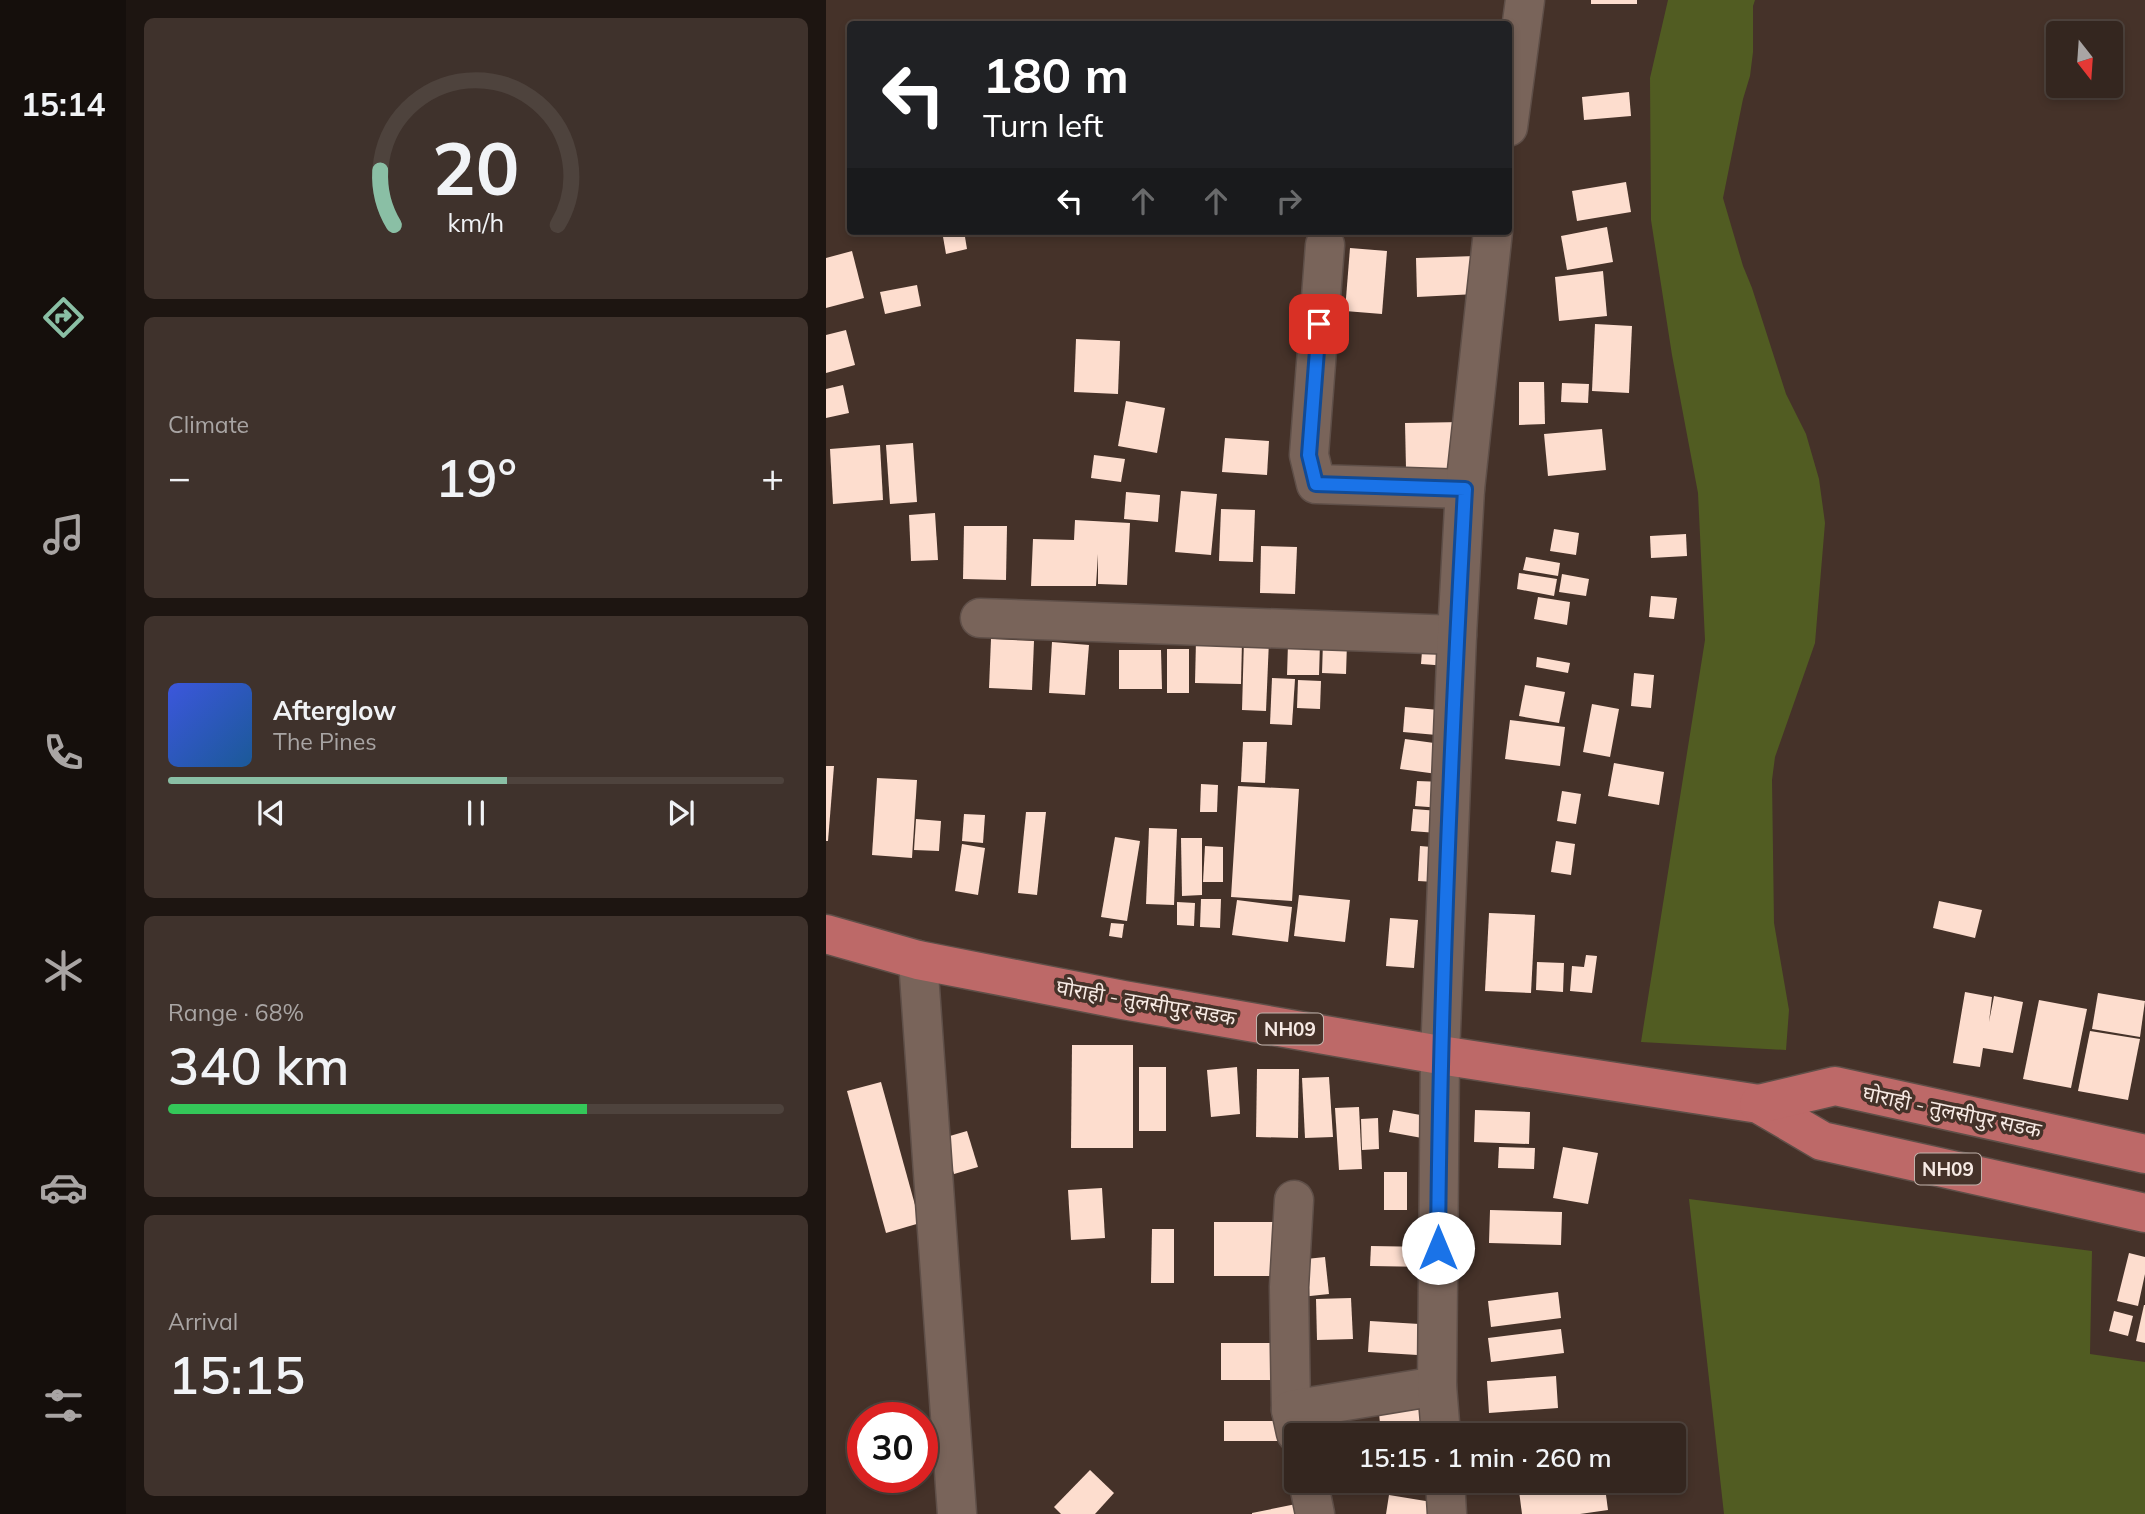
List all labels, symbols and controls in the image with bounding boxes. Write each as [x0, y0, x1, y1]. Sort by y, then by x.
north arrow [2046, 21, 2123, 98]
map controls [2046, 21, 2123, 98]
text: 180 m [983, 44, 1129, 105]
icon: left [868, 49, 959, 140]
text: 15:14 [21, 84, 105, 124]
text: Turn left [983, 105, 1103, 145]
text: 20 [432, 122, 520, 213]
icon: left [1051, 182, 1089, 220]
icon: ahead [1124, 182, 1162, 220]
icon: ahead [1197, 182, 1235, 220]
icon: right [1270, 182, 1308, 220]
text: km/h [448, 206, 504, 237]
icon: directions [39, 293, 88, 342]
pin [1289, 294, 1349, 354]
icon: arrive [1300, 305, 1338, 343]
text: Climate [168, 410, 249, 439]
text: 19° [435, 445, 517, 510]
text: − [168, 453, 191, 501]
text: + [761, 453, 784, 501]
icon: music [39, 510, 88, 559]
text: Afterglow [273, 694, 396, 727]
text: The Pines [273, 727, 377, 756]
icon: phone [39, 728, 88, 777]
icon: previous [252, 794, 290, 832]
icon: pause [457, 794, 495, 832]
icon: next [662, 794, 700, 832]
icon: climate [39, 946, 88, 995]
street label: घोराही - तुलसीपुर सडक [1054, 973, 1239, 1032]
text: Range · 68% [168, 998, 304, 1027]
road number: NH09 [1257, 1014, 1323, 1044]
text: 340 km [168, 1033, 349, 1098]
street label: घोराही - तुलसीपुर सडक [1860, 1079, 2045, 1144]
road number: NH09 [1915, 1154, 1981, 1184]
icon: car [39, 1163, 88, 1212]
position arrow [1401, 1211, 1475, 1285]
text: Arrival [168, 1307, 238, 1336]
text: 15:15 [168, 1342, 305, 1407]
icon: filters [39, 1381, 88, 1430]
speed limit sign: 30 [847, 1402, 938, 1493]
text: 15:15 · 1 min · 260 m [1358, 1441, 1612, 1474]

